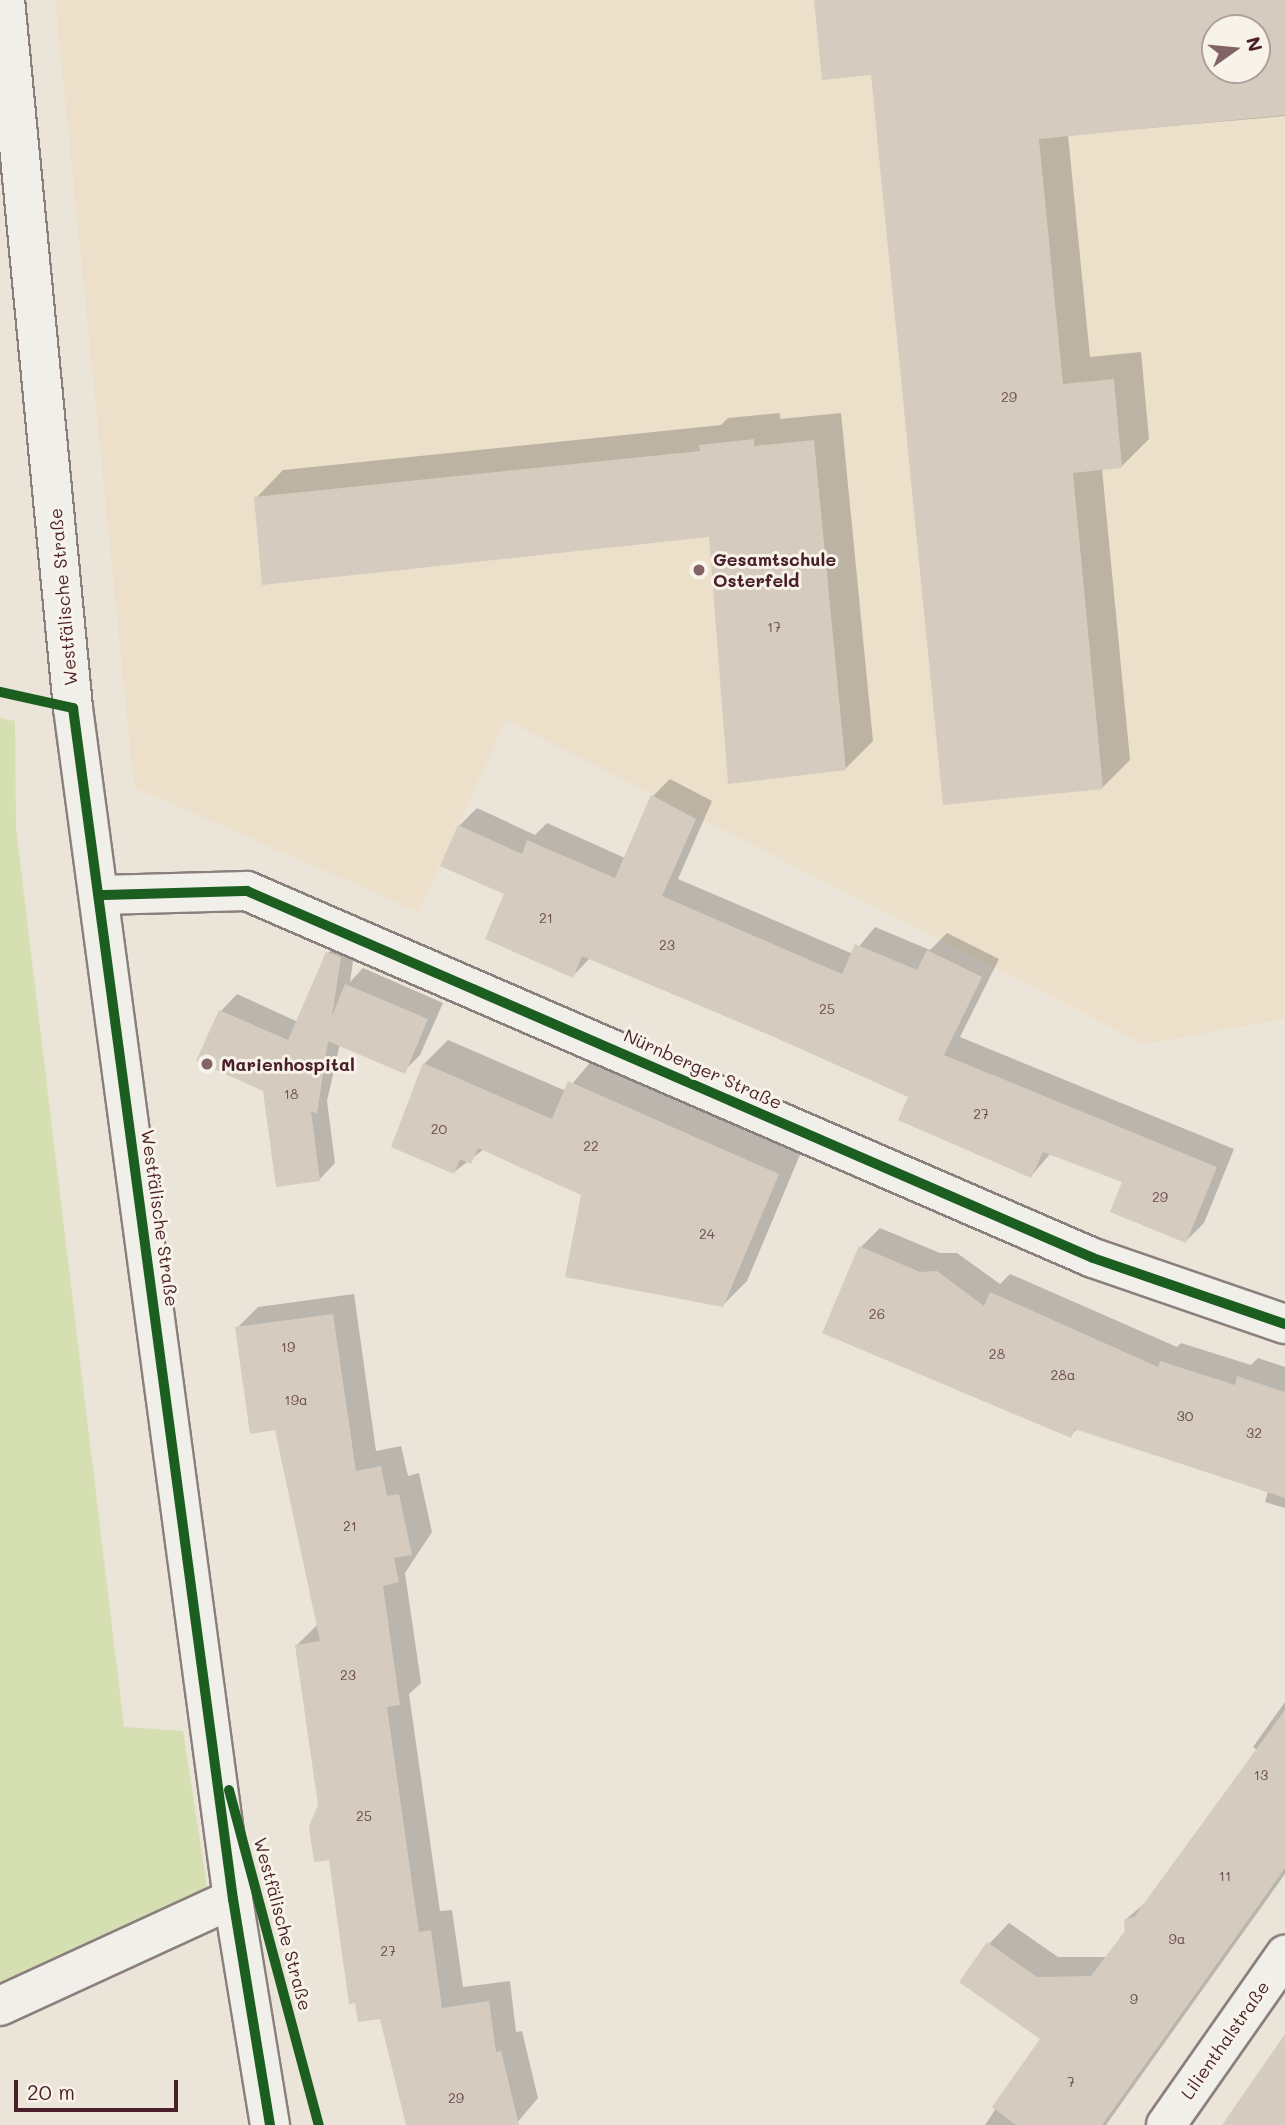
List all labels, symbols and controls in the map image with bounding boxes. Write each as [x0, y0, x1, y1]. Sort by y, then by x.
north arrow [1201, 14, 1271, 84]
text: N [1241, 34, 1269, 54]
house number: 29 [1001, 389, 1017, 405]
street label: Westfälische Straße [44, 507, 82, 687]
place label: Gesamtschule Osterfeld [713, 549, 836, 592]
marker: Gesamtschule Osterfeld [691, 562, 707, 578]
house number: 17 [767, 619, 781, 635]
house number: 21 [539, 910, 553, 926]
house number: 23 [659, 937, 675, 953]
house number: 25 [819, 1001, 835, 1017]
street label: Nürnberger Straße [620, 1024, 786, 1114]
place label: Marienhospital [221, 1053, 355, 1075]
marker: Marienhospital [199, 1056, 215, 1072]
house number: 18 [284, 1086, 298, 1102]
house number: 27 [973, 1106, 989, 1122]
house number: 20 [431, 1121, 447, 1137]
street label: Westfälische Straße [137, 1128, 183, 1308]
house number: 22 [583, 1138, 599, 1154]
house number: 29 [1152, 1189, 1168, 1205]
house number: 24 [699, 1226, 715, 1242]
house number: 26 [869, 1306, 885, 1322]
house number: 19 [281, 1339, 295, 1355]
house number: 28 [989, 1346, 1005, 1362]
house number: 28a [1051, 1367, 1075, 1383]
house number: 19a [284, 1392, 308, 1408]
house number: 30 [1177, 1408, 1193, 1424]
house number: 32 [1246, 1425, 1262, 1441]
house number: 21 [343, 1518, 357, 1534]
house number: 23 [340, 1667, 356, 1683]
house number: 13 [1254, 1767, 1268, 1783]
house number: 25 [356, 1808, 372, 1824]
street label: Westfälische Straße [249, 1835, 317, 2013]
house number: 11 [1219, 1868, 1231, 1884]
house number: 9a [1169, 1931, 1185, 1947]
house number: 27 [380, 1943, 396, 1959]
street label: Lilienthalstraße [1176, 1977, 1274, 2103]
house number: 9 [1130, 1991, 1138, 2007]
scale bar [18, 2066, 182, 2110]
house number: 7 [1067, 2074, 1075, 2090]
text: 20 m [27, 2078, 75, 2105]
house number: 29 [448, 2090, 464, 2106]

